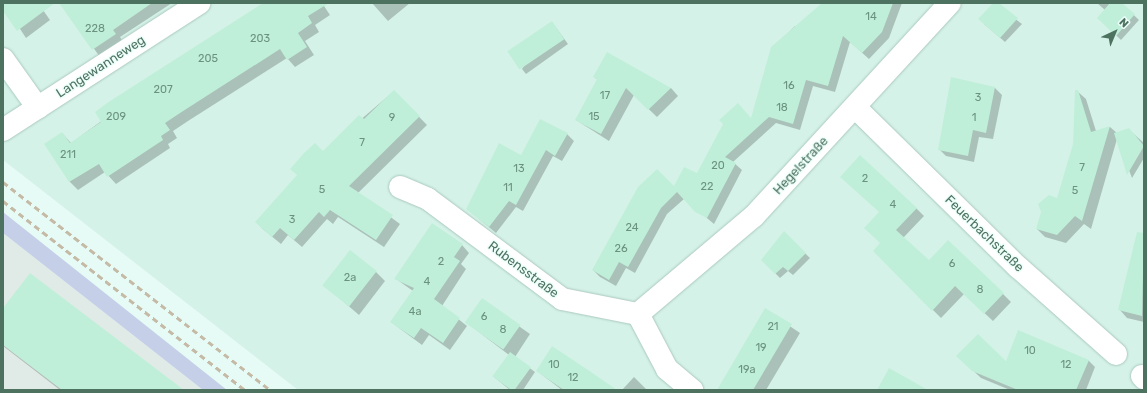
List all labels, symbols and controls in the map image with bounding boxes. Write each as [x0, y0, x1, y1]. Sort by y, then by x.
house number: 14 [865, 10, 877, 24]
north arrow [1095, 12, 1135, 52]
text: N [1116, 16, 1131, 30]
house number: 228 [85, 22, 105, 36]
street label: Langewanneweg [54, 32, 148, 102]
house number: 203 [250, 32, 270, 46]
house number: 205 [198, 52, 218, 66]
house number: 16 [783, 79, 795, 93]
house number: 207 [153, 83, 173, 97]
house number: 17 [600, 89, 610, 103]
house number: 3 [975, 91, 981, 105]
house number: 18 [776, 101, 788, 115]
house number: 209 [106, 110, 126, 124]
house number: 15 [588, 110, 600, 124]
house number: 9 [389, 111, 395, 125]
house number: 1 [972, 111, 976, 125]
street label: Hegelstraße [770, 134, 832, 198]
house number: 7 [359, 136, 365, 150]
house number: 211 [60, 148, 76, 162]
house number: 20 [711, 159, 725, 173]
house number: 7 [1079, 161, 1085, 175]
house number: 13 [513, 162, 525, 176]
house number: 2 [862, 172, 868, 186]
house number: 22 [701, 180, 713, 194]
house number: 11 [503, 181, 513, 195]
house number: 5 [319, 183, 325, 197]
house number: 5 [1072, 184, 1078, 198]
street label: Feuerbachstraße [941, 192, 1027, 276]
house number: 4 [890, 198, 896, 212]
house number: 3 [289, 213, 295, 227]
house number: 24 [625, 221, 639, 235]
street label: Rubensstraße [485, 238, 561, 302]
house number: 26 [614, 242, 628, 256]
house number: 2 [438, 255, 444, 269]
house number: 6 [949, 257, 955, 271]
house number: 2a [344, 271, 356, 285]
house number: 4 [424, 275, 430, 289]
house number: 8 [977, 283, 983, 297]
house number: 4a [409, 305, 421, 319]
house number: 6 [481, 310, 487, 324]
house number: 21 [767, 320, 779, 334]
house number: 8 [500, 323, 506, 337]
house number: 19 [755, 341, 767, 355]
house number: 10 [1024, 344, 1036, 358]
house number: 10 [548, 358, 560, 372]
house number: 12 [1060, 358, 1072, 372]
house number: 19a [738, 363, 756, 377]
house number: 12 [567, 371, 579, 385]

